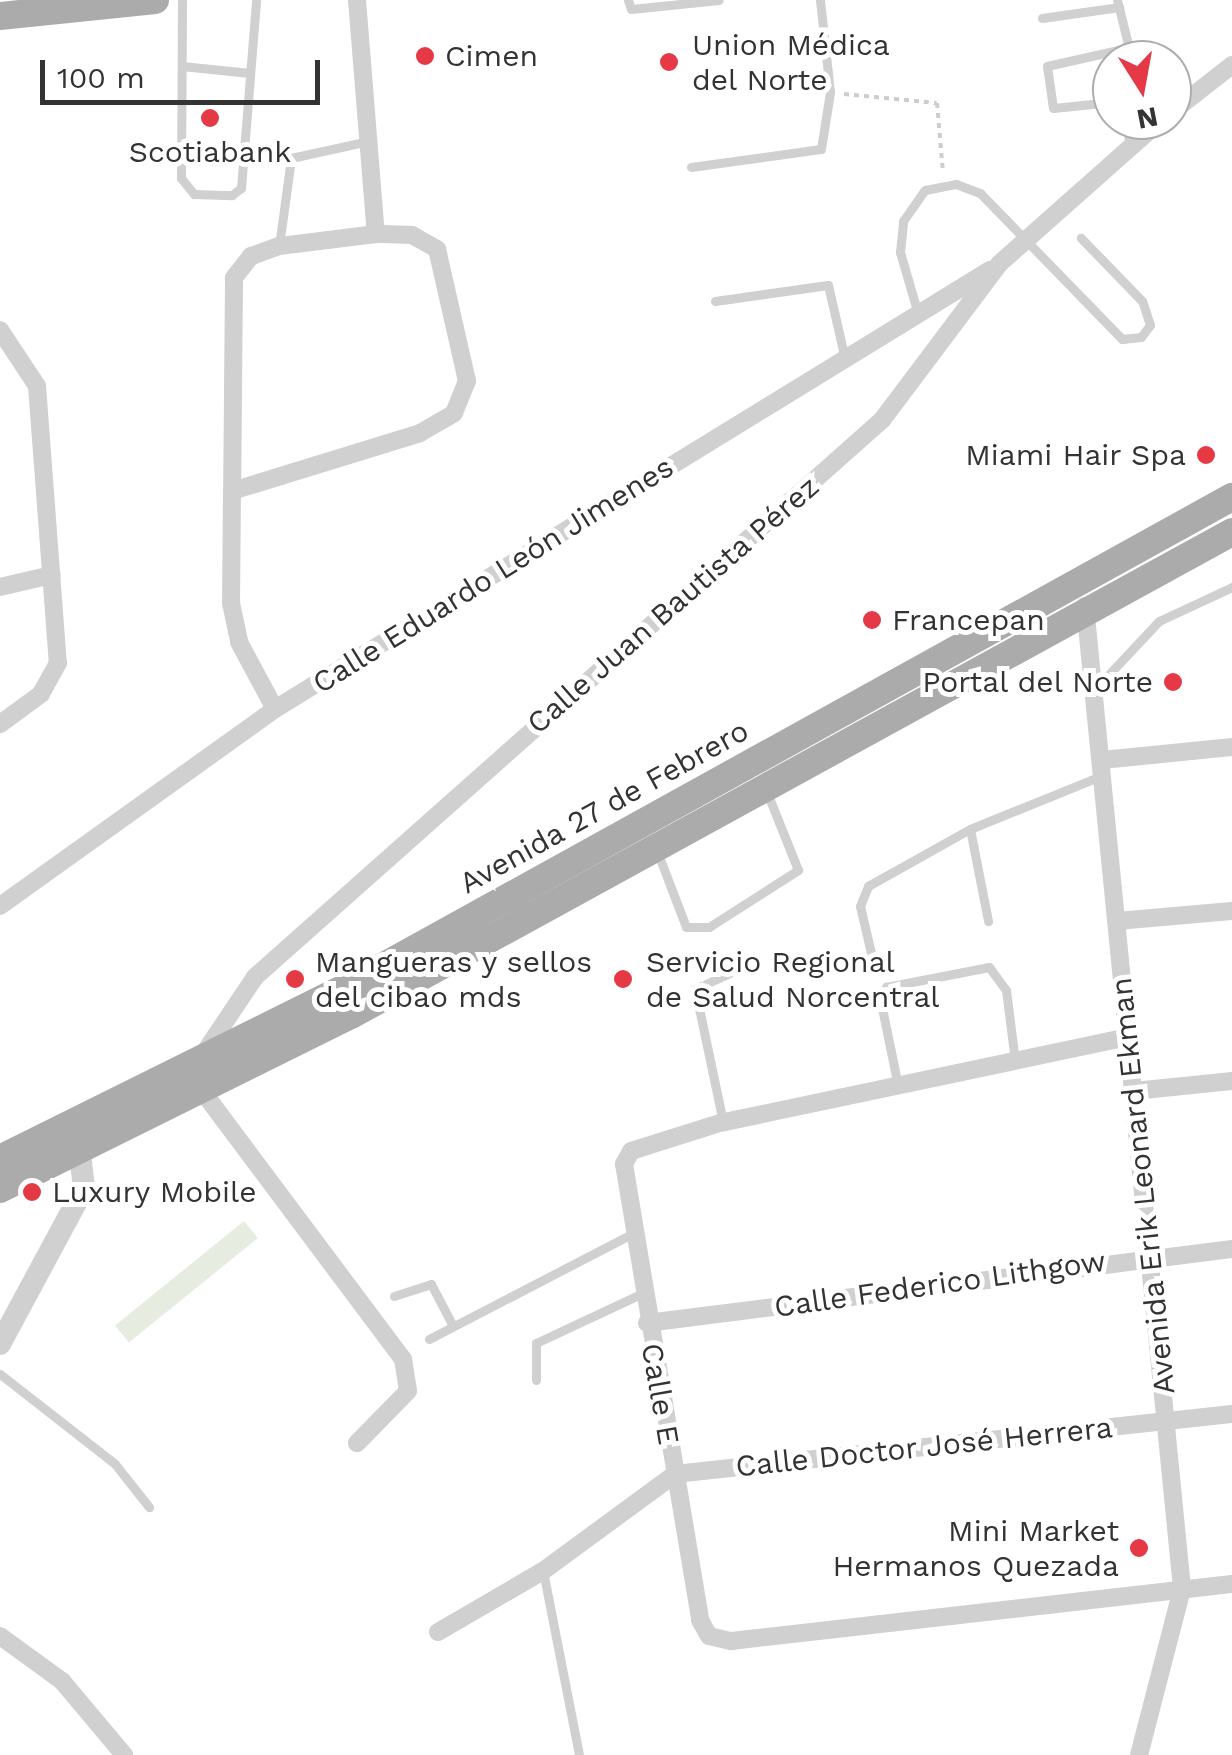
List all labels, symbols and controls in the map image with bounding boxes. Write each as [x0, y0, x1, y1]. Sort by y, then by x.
place label: Union Médica del Norte [692, 27, 890, 98]
place label: Cimen [445, 38, 538, 74]
scale bar [45, 40, 325, 102]
north arrow [1092, 40, 1192, 140]
marker: Cimen [414, 45, 436, 67]
marker: Union Médica del Norte [656, 49, 682, 75]
text: 100 m [57, 60, 145, 95]
text: N [1134, 100, 1161, 136]
marker: Scotiabank [199, 107, 221, 129]
place label: Scotiabank [129, 134, 291, 170]
place label: Miami Hair Spa [964, 437, 1186, 473]
marker: Miami Hair Spa [1195, 444, 1217, 466]
street label: Calle Eduardo León Jimenes [306, 449, 680, 701]
street label: Calle Juan Bautista Pérez [519, 468, 827, 742]
place label: Francepan [892, 602, 1045, 638]
marker: Francepan [861, 609, 883, 631]
place label: Portal del Norte [920, 664, 1153, 700]
marker: Portal del Norte [1162, 671, 1184, 693]
street label: Avenida 27 de Febrero [453, 712, 755, 902]
place label: Mangueras y sellos del cibao mds [315, 944, 594, 1014]
place label: Servicio Regional de Salud Norcentral [646, 944, 940, 1014]
marker: Servicio Regional de Salud Norcentral [610, 966, 636, 992]
marker: Mangueras y sellos del cibao mds [284, 968, 306, 990]
street label: Avenida Erik Leonard Ekman [1103, 975, 1183, 1397]
place label: Luxury Mobile [52, 1174, 257, 1210]
marker: Luxury Mobile [21, 1181, 43, 1203]
street label: Calle Federico Lithgow [772, 1243, 1108, 1325]
street label: Calle E [633, 1340, 687, 1448]
street label: Calle Doctor José Herrera [733, 1409, 1115, 1485]
place label: Mini Market Hermanos Quezada [832, 1513, 1119, 1584]
marker: Mini Market Hermanos Quezada [1128, 1537, 1150, 1559]

